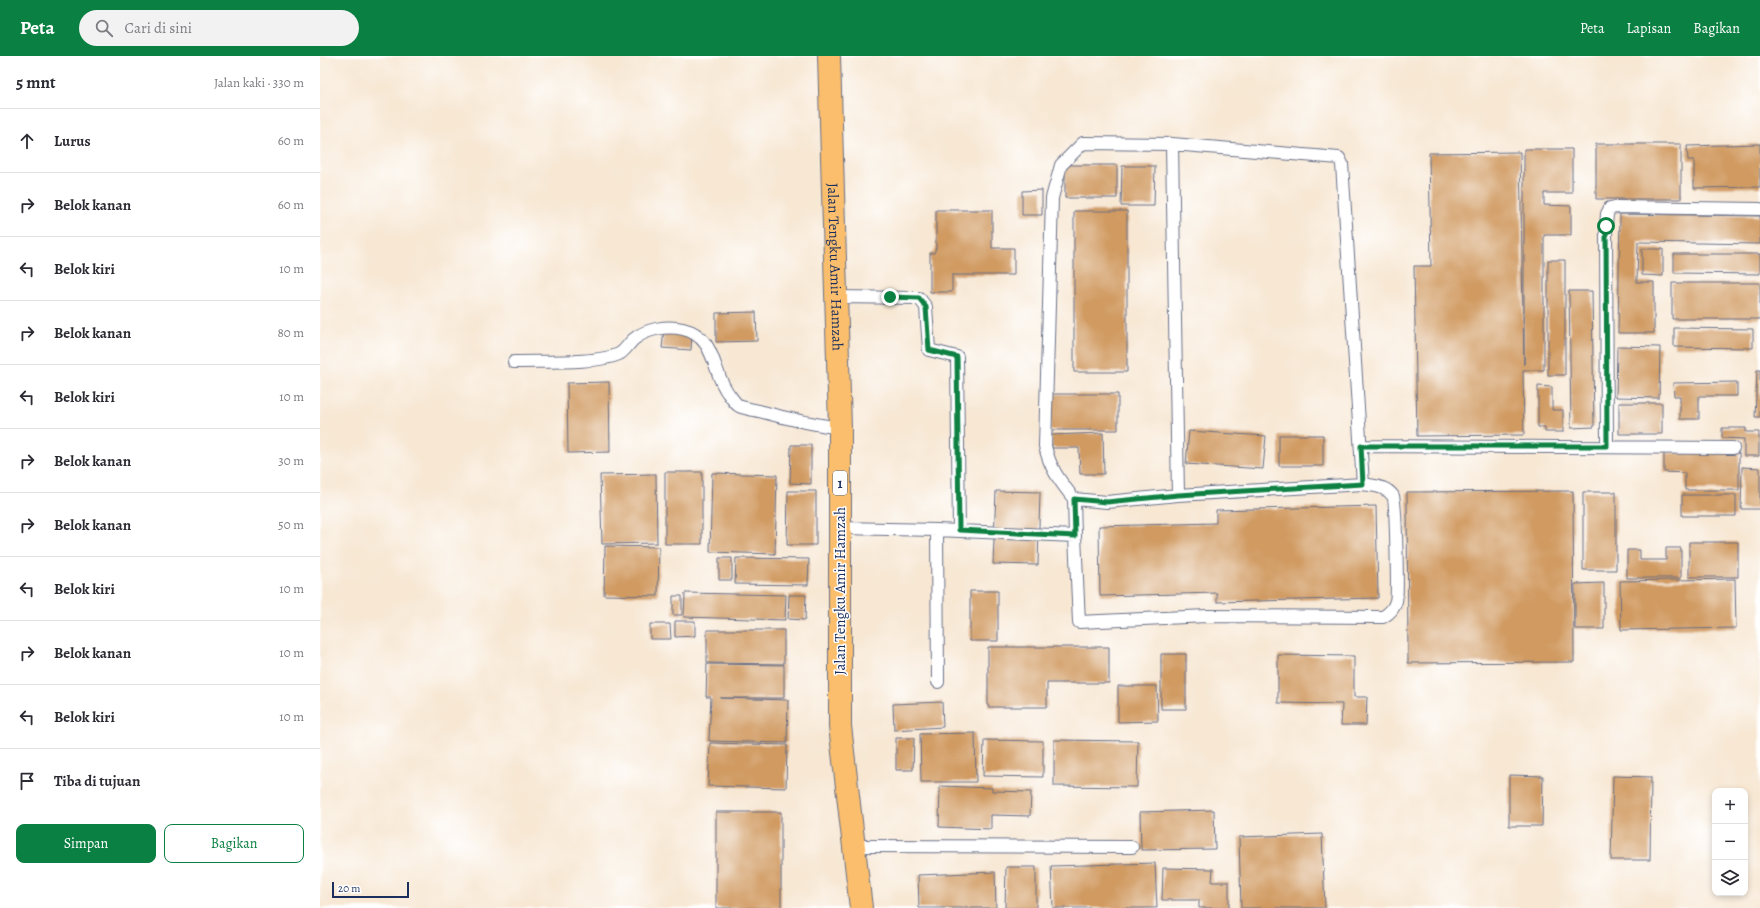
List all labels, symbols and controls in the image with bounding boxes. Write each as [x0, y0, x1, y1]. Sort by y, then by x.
search box [79, 10, 359, 46]
text: Peta [20, 15, 55, 41]
icon: search [93, 17, 115, 39]
text: Cari di sini [125, 18, 192, 38]
text: Peta [1580, 19, 1604, 38]
text: Lapisan [1626, 19, 1671, 38]
text: Bagikan [1693, 19, 1740, 38]
text: 5 mnt [16, 71, 56, 94]
text: Jalan kaki · 330 m [214, 74, 304, 91]
icon: ahead [16, 130, 38, 152]
text: Lurus [54, 131, 91, 151]
text: 60 m [278, 132, 304, 149]
street label: Jalan Tengku Amir Hamzah [823, 183, 848, 351]
icon: right [16, 194, 38, 216]
text: Belok kanan [54, 195, 131, 215]
text: 60 m [278, 196, 304, 213]
route start [1597, 217, 1615, 235]
icon: left [16, 258, 38, 280]
text: Belok kiri [54, 259, 115, 279]
text: 10 m [279, 260, 304, 277]
route end [881, 288, 899, 306]
icon: right [16, 322, 38, 344]
text: Belok kanan [54, 323, 131, 343]
text: 80 m [277, 324, 304, 341]
icon: left [16, 386, 38, 408]
text: Belok kiri [54, 387, 115, 407]
text: 10 m [279, 388, 304, 405]
icon: right [16, 450, 38, 472]
text: Belok kanan [54, 451, 131, 471]
text: 30 m [278, 452, 304, 469]
road number: 1 [833, 471, 847, 495]
street label: Jalan Tengku Amir Hamzah [830, 507, 850, 675]
icon: right [16, 514, 38, 536]
text: Belok kanan [54, 515, 131, 535]
text: 50 m [278, 516, 304, 533]
icon: left [16, 578, 38, 600]
text: Belok kiri [54, 579, 115, 599]
text: 10 m [279, 580, 304, 597]
icon: right [16, 642, 38, 664]
text: Belok kanan [54, 643, 131, 663]
text: 10 m [279, 644, 304, 661]
icon: left [16, 706, 38, 728]
text: Belok kiri [54, 707, 115, 727]
text: 10 m [279, 708, 304, 725]
icon: arrive [16, 770, 38, 792]
text: Tiba di tujuan [54, 771, 140, 791]
map controls [1712, 788, 1748, 896]
button: + [1712, 788, 1748, 824]
button: Simpan [16, 824, 156, 863]
button: Bagikan [164, 824, 304, 863]
button: − [1712, 824, 1748, 860]
button: layers [1712, 860, 1748, 896]
scale bar [332, 880, 409, 899]
text: 20 m [338, 881, 360, 896]

